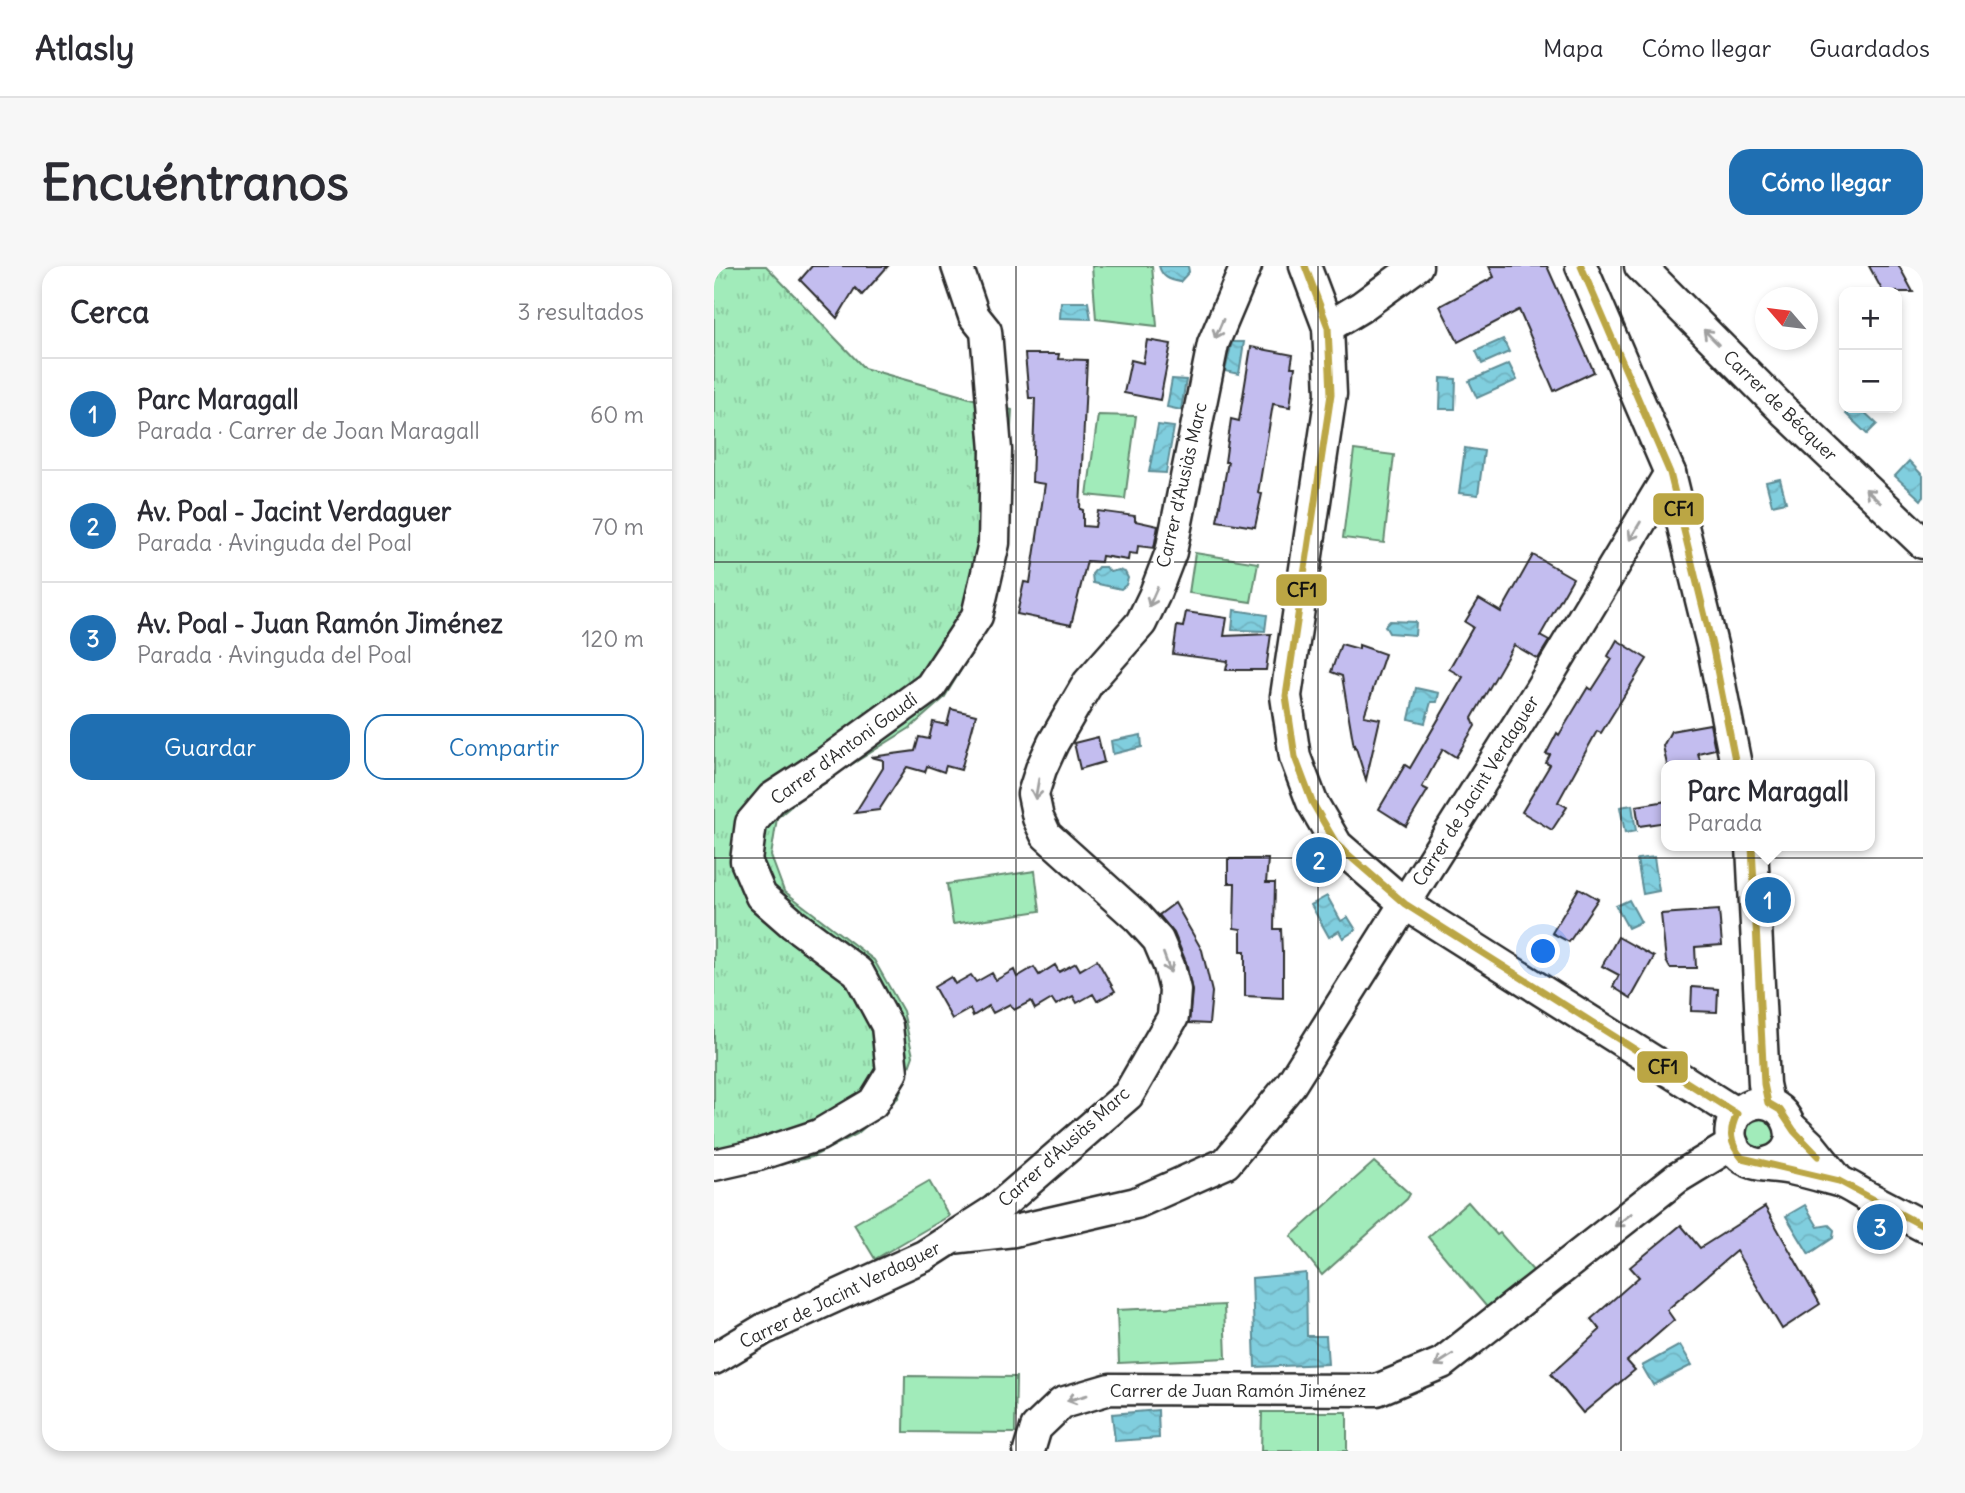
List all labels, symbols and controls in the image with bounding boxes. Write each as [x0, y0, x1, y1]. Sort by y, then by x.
text: Atlasly [35, 27, 134, 69]
text: Mapa [1543, 33, 1603, 63]
text: Cómo llegar [1641, 33, 1771, 63]
text: Guardados [1809, 33, 1930, 63]
button: Cómo llegar [1729, 149, 1923, 215]
text: Encuéntranos [42, 152, 349, 213]
north arrow [1755, 287, 1818, 350]
map controls [1839, 287, 1902, 413]
button: + [1839, 287, 1902, 350]
text: Cerca [70, 293, 149, 331]
text: 3 resultados [518, 297, 644, 326]
one-way arrow [1212, 318, 1225, 339]
one-way arrow [1702, 329, 1719, 346]
street label: Carrer de Bécquer [1718, 345, 1843, 466]
button: − [1839, 350, 1902, 413]
text: Parc Maragall [137, 383, 298, 416]
text: 1 [88, 400, 98, 429]
text: 60 m [590, 400, 644, 429]
street label: Carrer d'Ausiàs Marc [1151, 400, 1212, 570]
text: Parada · Carrer de Joan Maragall [137, 416, 480, 445]
one-way arrow [1865, 488, 1882, 505]
line badge: CF1 [1652, 492, 1705, 526]
text: Av. Poal - Jacint Verdaguer [137, 495, 451, 528]
text: CF1 [1664, 497, 1694, 521]
text: 2 [87, 512, 99, 541]
text: 70 m [592, 512, 644, 541]
one-way arrow [1628, 521, 1642, 541]
text: Parada · Avinguda del Poal [137, 528, 412, 557]
line badge: CF1 [1275, 573, 1328, 607]
text: CF1 [1287, 578, 1317, 602]
one-way arrow [1146, 585, 1159, 607]
text: Av. Poal - Juan Ramón Jiménez [137, 607, 503, 640]
text: 3 [86, 624, 100, 653]
text: 120 m [581, 624, 644, 653]
text: Parada · Avinguda del Poal [137, 640, 412, 669]
street label: Carrer d'Antoni Gaudí [766, 688, 922, 810]
street label: Carrer de Jacint Verdaguer [1407, 690, 1544, 890]
button: Guardar [70, 714, 350, 780]
button: Compartir [364, 714, 644, 780]
popup [1661, 760, 1875, 851]
text: Parc Maragall [1687, 775, 1849, 808]
one-way arrow [1030, 777, 1043, 799]
text: Parada [1687, 808, 1763, 837]
pin: 2 [1296, 834, 1342, 886]
pin: 1 [1745, 874, 1791, 926]
your location [1526, 934, 1560, 968]
one-way arrow [1162, 951, 1174, 973]
line badge: CF1 [1636, 1050, 1689, 1084]
text: CF1 [1648, 1055, 1678, 1079]
street label: Carrer d'Ausiàs Marc [993, 1082, 1134, 1212]
pin: 3 [1857, 1201, 1903, 1253]
one-way arrow [1615, 1212, 1633, 1228]
street label: Carrer de Jacint Verdaguer [736, 1236, 945, 1353]
one-way arrow [1434, 1353, 1454, 1367]
street label: Carrer de Juan Ramón Jiménez [1110, 1379, 1367, 1402]
one-way arrow [1067, 1393, 1089, 1406]

